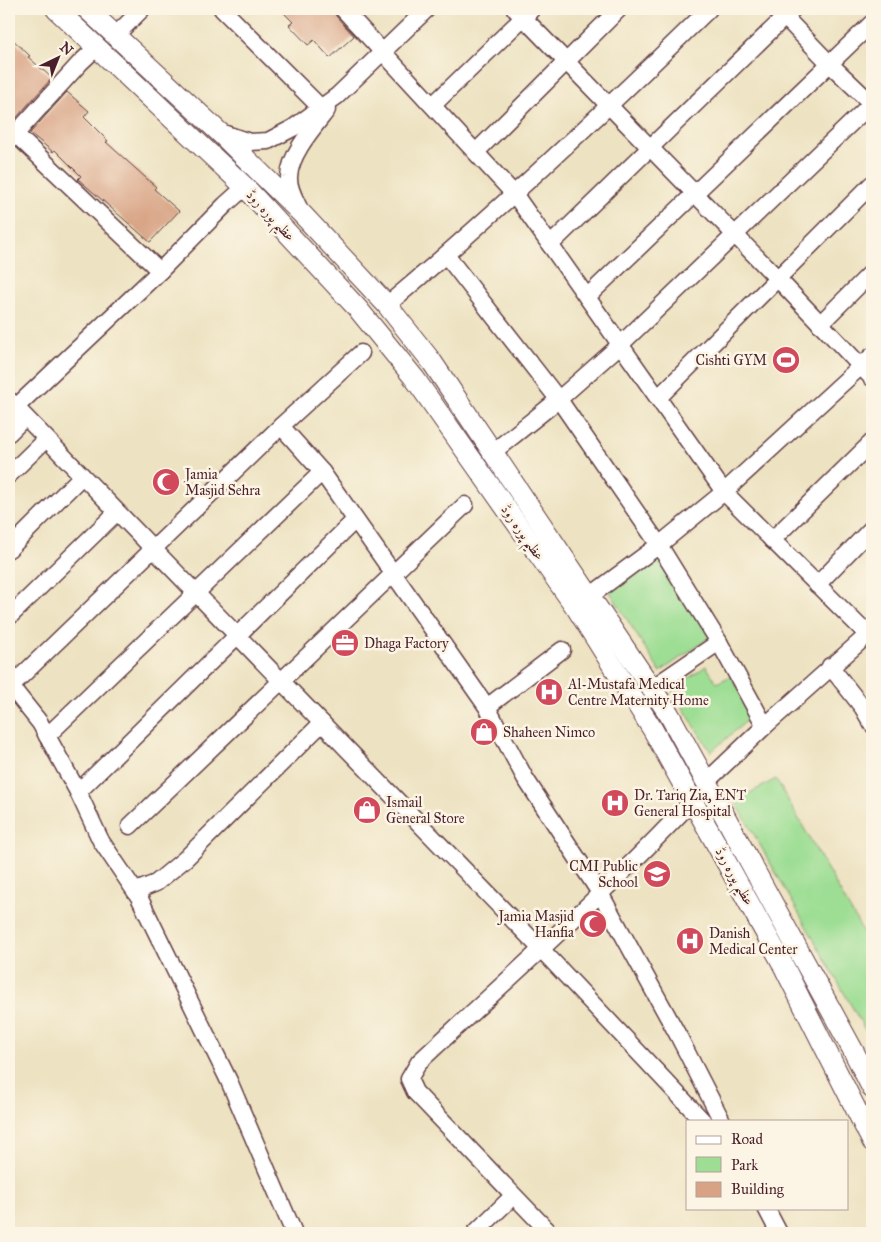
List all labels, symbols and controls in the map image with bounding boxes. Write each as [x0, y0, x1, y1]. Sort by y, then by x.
north arrow [32, 32, 82, 82]
text: N [56, 39, 77, 59]
street label: عظیم پورہ روڈ [239, 186, 299, 248]
sports icon: Cishti GYM [771, 345, 801, 375]
place label: Cishti GYM [695, 352, 767, 369]
place label: Jamia Masjid Sehra [183, 466, 261, 499]
mosque icon: Jamia Masjid Sehra [151, 467, 181, 497]
street label: عظیم پورہ روڈ [493, 501, 548, 566]
office icon: Dhaga Factory [330, 628, 360, 658]
place label: Dhaga Factory [364, 635, 449, 652]
place label: Al-Mustafa Medical Centre Maternity Home [567, 676, 709, 709]
hospital icon: Al-Mustafa Medical Centre Maternity Home [534, 677, 564, 707]
shop icon: Shaheen Nimco [469, 717, 499, 747]
place label: Shaheen Nimco [503, 724, 595, 741]
place label: Dr. Tariq Zia, ENT General Hospital [634, 787, 747, 820]
hospital icon: Dr. Tariq Zia, ENT General Hospital [600, 788, 630, 818]
place label: Ismail General Store [386, 794, 465, 827]
shop icon: Ismail General Store [352, 795, 382, 825]
street label: عظیم پورہ روڈ [707, 844, 758, 911]
place label: CMI Public School [569, 858, 638, 891]
school or university icon: CMI Public School [642, 859, 672, 889]
place label: Jamia Masjid Hanfia [497, 908, 574, 941]
mosque icon: Jamia Masjid Hanfia [578, 909, 608, 939]
place label: Danish Medical Center [709, 925, 798, 958]
hospital icon: Danish Medical Center [675, 926, 705, 956]
legend [686, 1120, 848, 1210]
text: Road [731, 1130, 763, 1148]
text: Park [731, 1156, 758, 1174]
text: Building [731, 1180, 785, 1198]

